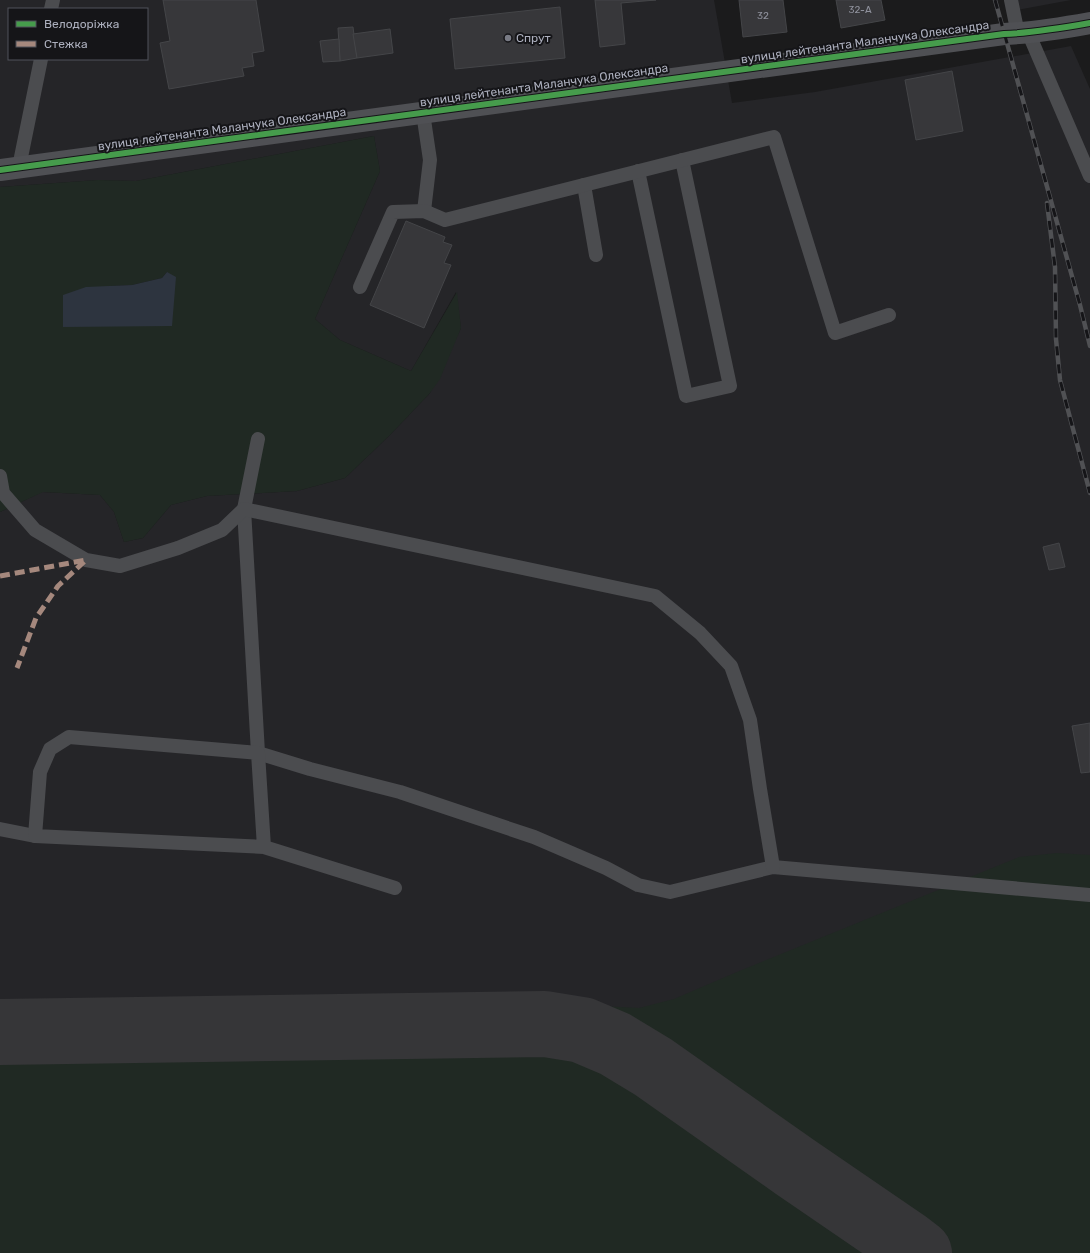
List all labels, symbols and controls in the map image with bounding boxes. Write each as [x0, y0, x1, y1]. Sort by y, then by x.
house number: 32-А [848, 4, 872, 16]
legend [8, 8, 148, 60]
house number: 32 [757, 10, 769, 22]
text: Велодоріжка [44, 17, 119, 31]
street label: вулиця лейтенанта Маланчука Олександра [740, 18, 990, 66]
place label: Спрут [516, 31, 551, 45]
marker: Спрут [503, 33, 513, 43]
text: Стежка [44, 37, 88, 51]
street label: вулиця лейтенанта Маланчука Олександра [419, 61, 669, 109]
street label: вулиця лейтенанта Маланчука Олександра [97, 105, 347, 153]

